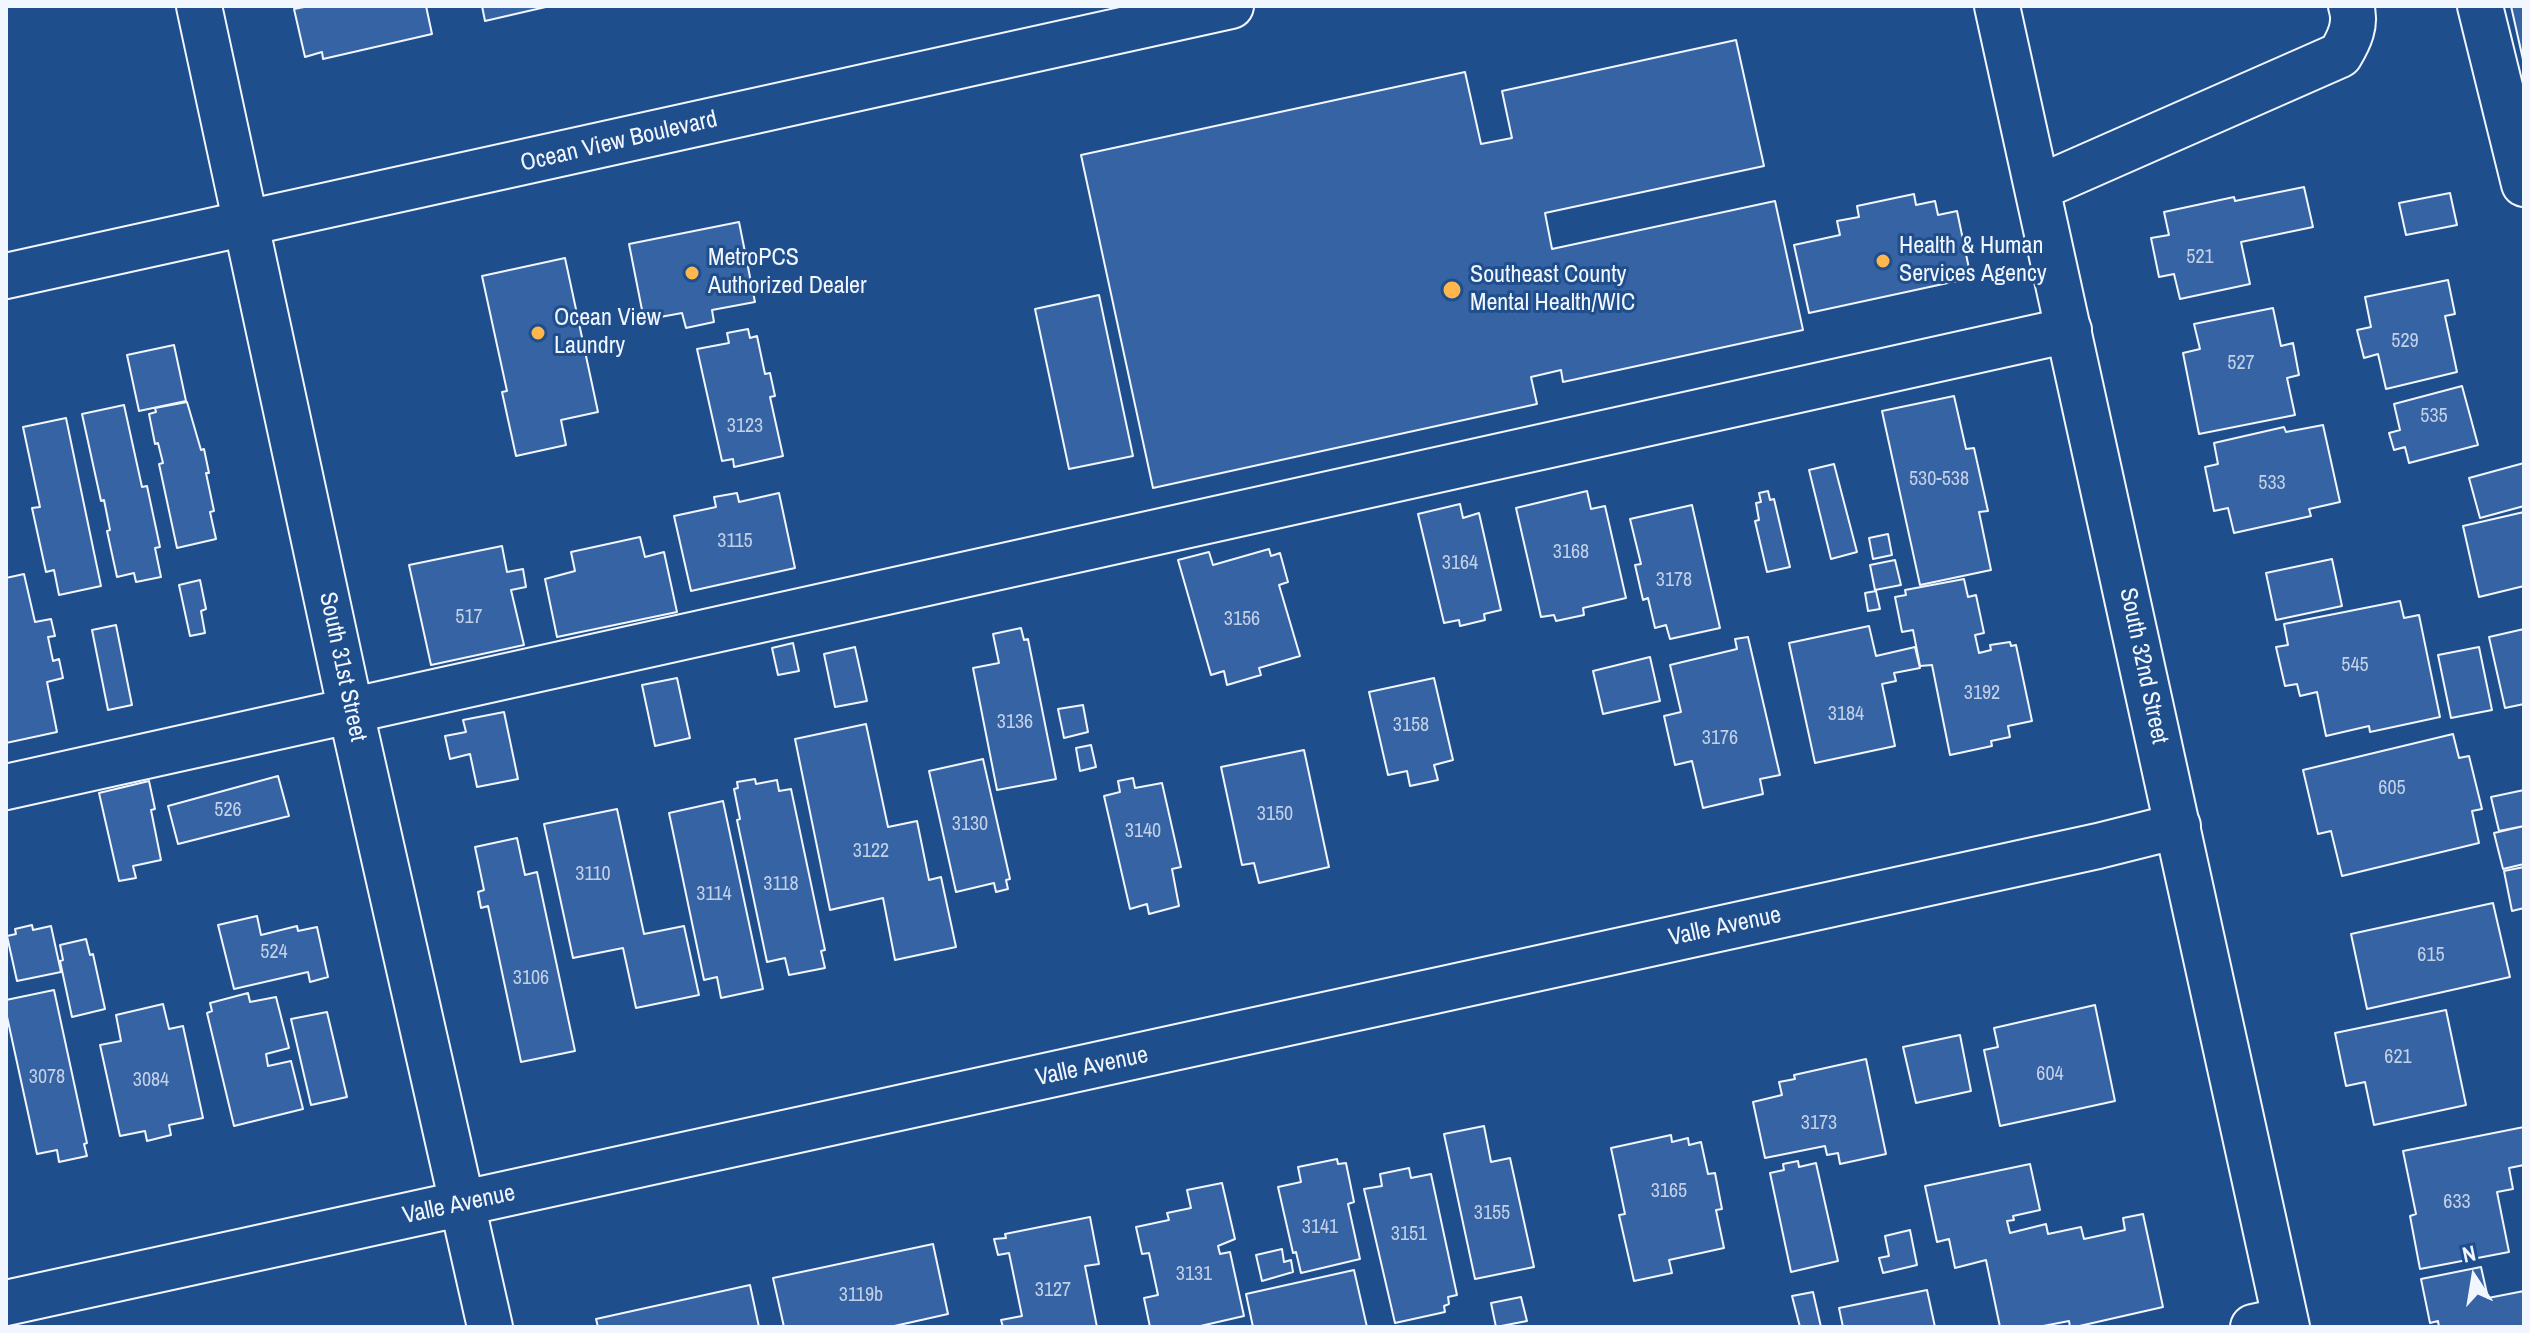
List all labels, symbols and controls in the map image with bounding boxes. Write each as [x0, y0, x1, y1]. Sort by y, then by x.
street label: Ocean View Boulevard [518, 105, 720, 179]
place label: Health & Human Services Agency [1899, 233, 2047, 289]
place label: MetroPCS Authorized Dealer [708, 245, 867, 301]
house number: 521 [2186, 246, 2214, 270]
marker: Health & Human Services Agency [1874, 252, 1892, 270]
place label: Southeast County Mental Health/WIC [1470, 262, 1635, 318]
marker: MetroPCS Authorized Dealer [683, 264, 701, 282]
marker: Southeast County Mental Health/WIC [1441, 279, 1463, 301]
place label: Ocean View Laundry [554, 305, 661, 361]
marker: Ocean View Laundry [529, 324, 547, 342]
house number: 529 [2391, 330, 2419, 354]
house number: 527 [2227, 352, 2255, 376]
house number: 535 [2420, 405, 2448, 429]
house number: 3123 [727, 415, 763, 439]
house number: 530-538 [1909, 468, 1969, 492]
house number: 533 [2258, 472, 2286, 496]
house number: 3115 [717, 530, 753, 554]
house number: 3168 [1553, 541, 1589, 565]
house number: 3164 [1442, 552, 1478, 576]
house number: 3178 [1656, 569, 1692, 593]
street label: South 32nd Street [2112, 585, 2174, 747]
street label: South 31st Street [312, 590, 372, 744]
house number: 517 [455, 606, 483, 630]
house number: 3156 [1224, 608, 1260, 632]
house number: 545 [2341, 654, 2369, 678]
house number: 3192 [1964, 682, 2000, 706]
house number: 3184 [1828, 703, 1864, 727]
house number: 3136 [997, 711, 1033, 735]
house number: 3158 [1393, 714, 1429, 738]
house number: 3176 [1702, 727, 1738, 751]
house number: 605 [2378, 777, 2406, 801]
house number: 526 [214, 799, 242, 823]
house number: 3150 [1257, 803, 1293, 827]
house number: 3130 [952, 813, 988, 837]
house number: 3140 [1125, 820, 1161, 844]
house number: 3122 [853, 840, 889, 864]
house number: 3110 [575, 863, 611, 887]
house number: 3118 [763, 873, 799, 897]
house number: 3114 [696, 883, 732, 907]
street label: Valle Avenue [1666, 901, 1784, 953]
house number: 524 [260, 941, 288, 965]
house number: 615 [2417, 944, 2445, 968]
house number: 3106 [513, 967, 549, 991]
street label: Valle Avenue [1033, 1041, 1151, 1093]
house number: 621 [2384, 1046, 2412, 1070]
house number: 604 [2036, 1063, 2064, 1087]
house number: 3078 [29, 1066, 65, 1090]
house number: 3084 [133, 1069, 169, 1093]
house number: 3173 [1801, 1112, 1837, 1136]
street label: Valle Avenue [400, 1179, 518, 1231]
house number: 3165 [1651, 1180, 1687, 1204]
house number: 633 [2443, 1191, 2471, 1215]
house number: 3155 [1474, 1202, 1510, 1226]
house number: 3141 [1302, 1216, 1338, 1240]
house number: 3151 [1391, 1223, 1427, 1247]
north arrow [2434, 1237, 2514, 1317]
text: N [2460, 1237, 2479, 1270]
house number: 3131 [1176, 1263, 1212, 1287]
house number: 3127 [1035, 1279, 1071, 1303]
house number: 3119b [839, 1284, 883, 1308]

